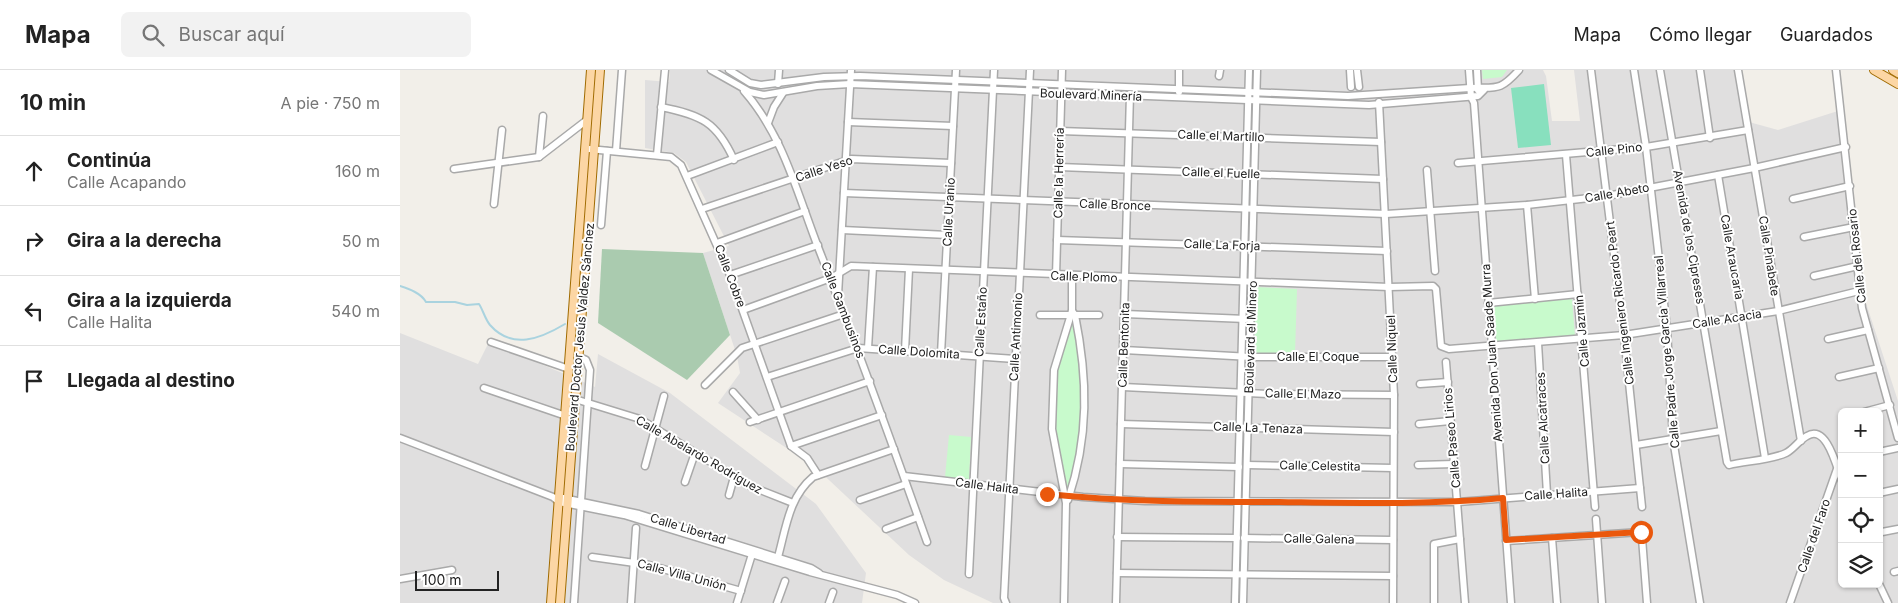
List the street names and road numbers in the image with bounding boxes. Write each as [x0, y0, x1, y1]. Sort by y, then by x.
street label: Boulevard Minería [1040, 85, 1142, 104]
street label: Calle el Martillo [1177, 126, 1265, 145]
street label: Calle la Herrería [1050, 127, 1067, 219]
street label: Calle Pino [1585, 139, 1643, 160]
street label: Calle Yeso [793, 152, 854, 185]
street label: Calle el Fuelle [1182, 164, 1261, 181]
street label: Avenida de los Cipreses [1670, 169, 1709, 305]
street label: Calle Uranio [939, 177, 958, 247]
street label: Calle Abeto [1583, 179, 1650, 206]
street label: Calle Bronce [1079, 196, 1151, 213]
street label: Calle del Rosario [1844, 208, 1869, 304]
street label: Calle Araucaria [1718, 213, 1747, 301]
street label: Calle Pinabete [1756, 215, 1783, 297]
street label: Calle Ingeniero Ricardo Peart [1602, 220, 1637, 386]
street label: Boulevard Doctor Jesús Valdez Sánchez [562, 222, 597, 452]
street label: Calle La Forja [1183, 236, 1261, 253]
street label: Calle Cobre [712, 242, 749, 309]
street label: Calle Padre Jorge García Villarreal [1651, 255, 1682, 449]
street label: Calle Gambusinos [818, 259, 869, 360]
street label: Avenida Don Juan Saade Murra [1478, 263, 1505, 443]
street label: Calle Plomo [1050, 268, 1118, 285]
street label: Boulevard el Minero [1241, 280, 1260, 394]
street label: Calle Estaño [971, 287, 990, 357]
street label: Calle Antimonio [1006, 292, 1025, 382]
street label: Calle Jazmín [1571, 294, 1592, 368]
street label: Calle Bentonita [1115, 302, 1132, 388]
street label: Calle Acacia [1691, 306, 1763, 331]
street label: Calle Níquel [1383, 315, 1400, 383]
street label: Calle Dolomita [878, 341, 960, 362]
street label: Calle El Coque [1277, 349, 1359, 364]
street label: Calle Alcatraces [1533, 372, 1552, 464]
street label: Calle El Mazo [1265, 385, 1341, 402]
street label: Calle Paseo Lirios [1440, 387, 1463, 489]
street label: Calle Abelardo Rodríguez [633, 412, 765, 497]
street label: Calle La Tenaza [1213, 418, 1303, 437]
street label: Calle Celestita [1279, 457, 1361, 474]
street label: Calle Halita [954, 474, 1020, 497]
street label: Calle Halita [1524, 484, 1588, 503]
street label: Calle del Faro [1794, 497, 1833, 575]
street label: Calle Libertad [648, 510, 728, 547]
street label: Calle Galena [1283, 530, 1355, 547]
street label: Calle Villa Unión [636, 555, 729, 594]

